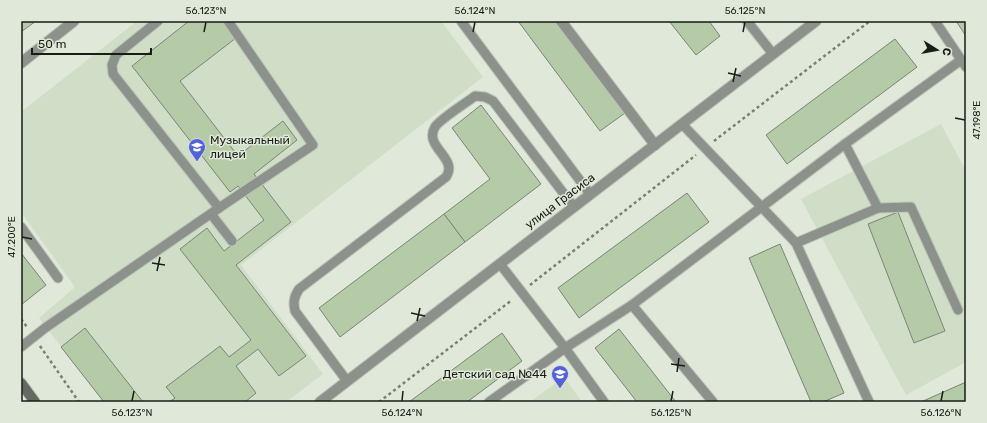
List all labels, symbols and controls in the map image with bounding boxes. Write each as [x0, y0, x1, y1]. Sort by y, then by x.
text: 56.123°N [186, 5, 226, 17]
text: 56.124°N [455, 5, 496, 17]
text: 56.125°N [725, 5, 765, 17]
scale bar [32, 30, 151, 56]
north arrow [917, 30, 957, 70]
text: 50 m [38, 37, 66, 51]
text: С [939, 47, 953, 57]
text: 47.198°E [971, 101, 983, 139]
place label: Музыкальный лицей [210, 133, 290, 161]
school or university icon: Музыкальный лицей [187, 137, 207, 162]
street label: улица Грасиса [522, 170, 598, 232]
text: 47.200°E [6, 216, 18, 258]
school or university icon: Детский сад №44 [550, 364, 570, 389]
place label: Детский сад №44 [443, 367, 548, 381]
text: 56.123°N [112, 407, 152, 419]
text: 56.124°N [382, 407, 423, 419]
text: 56.125°N [651, 407, 691, 419]
text: 56.126°N [921, 407, 961, 419]

